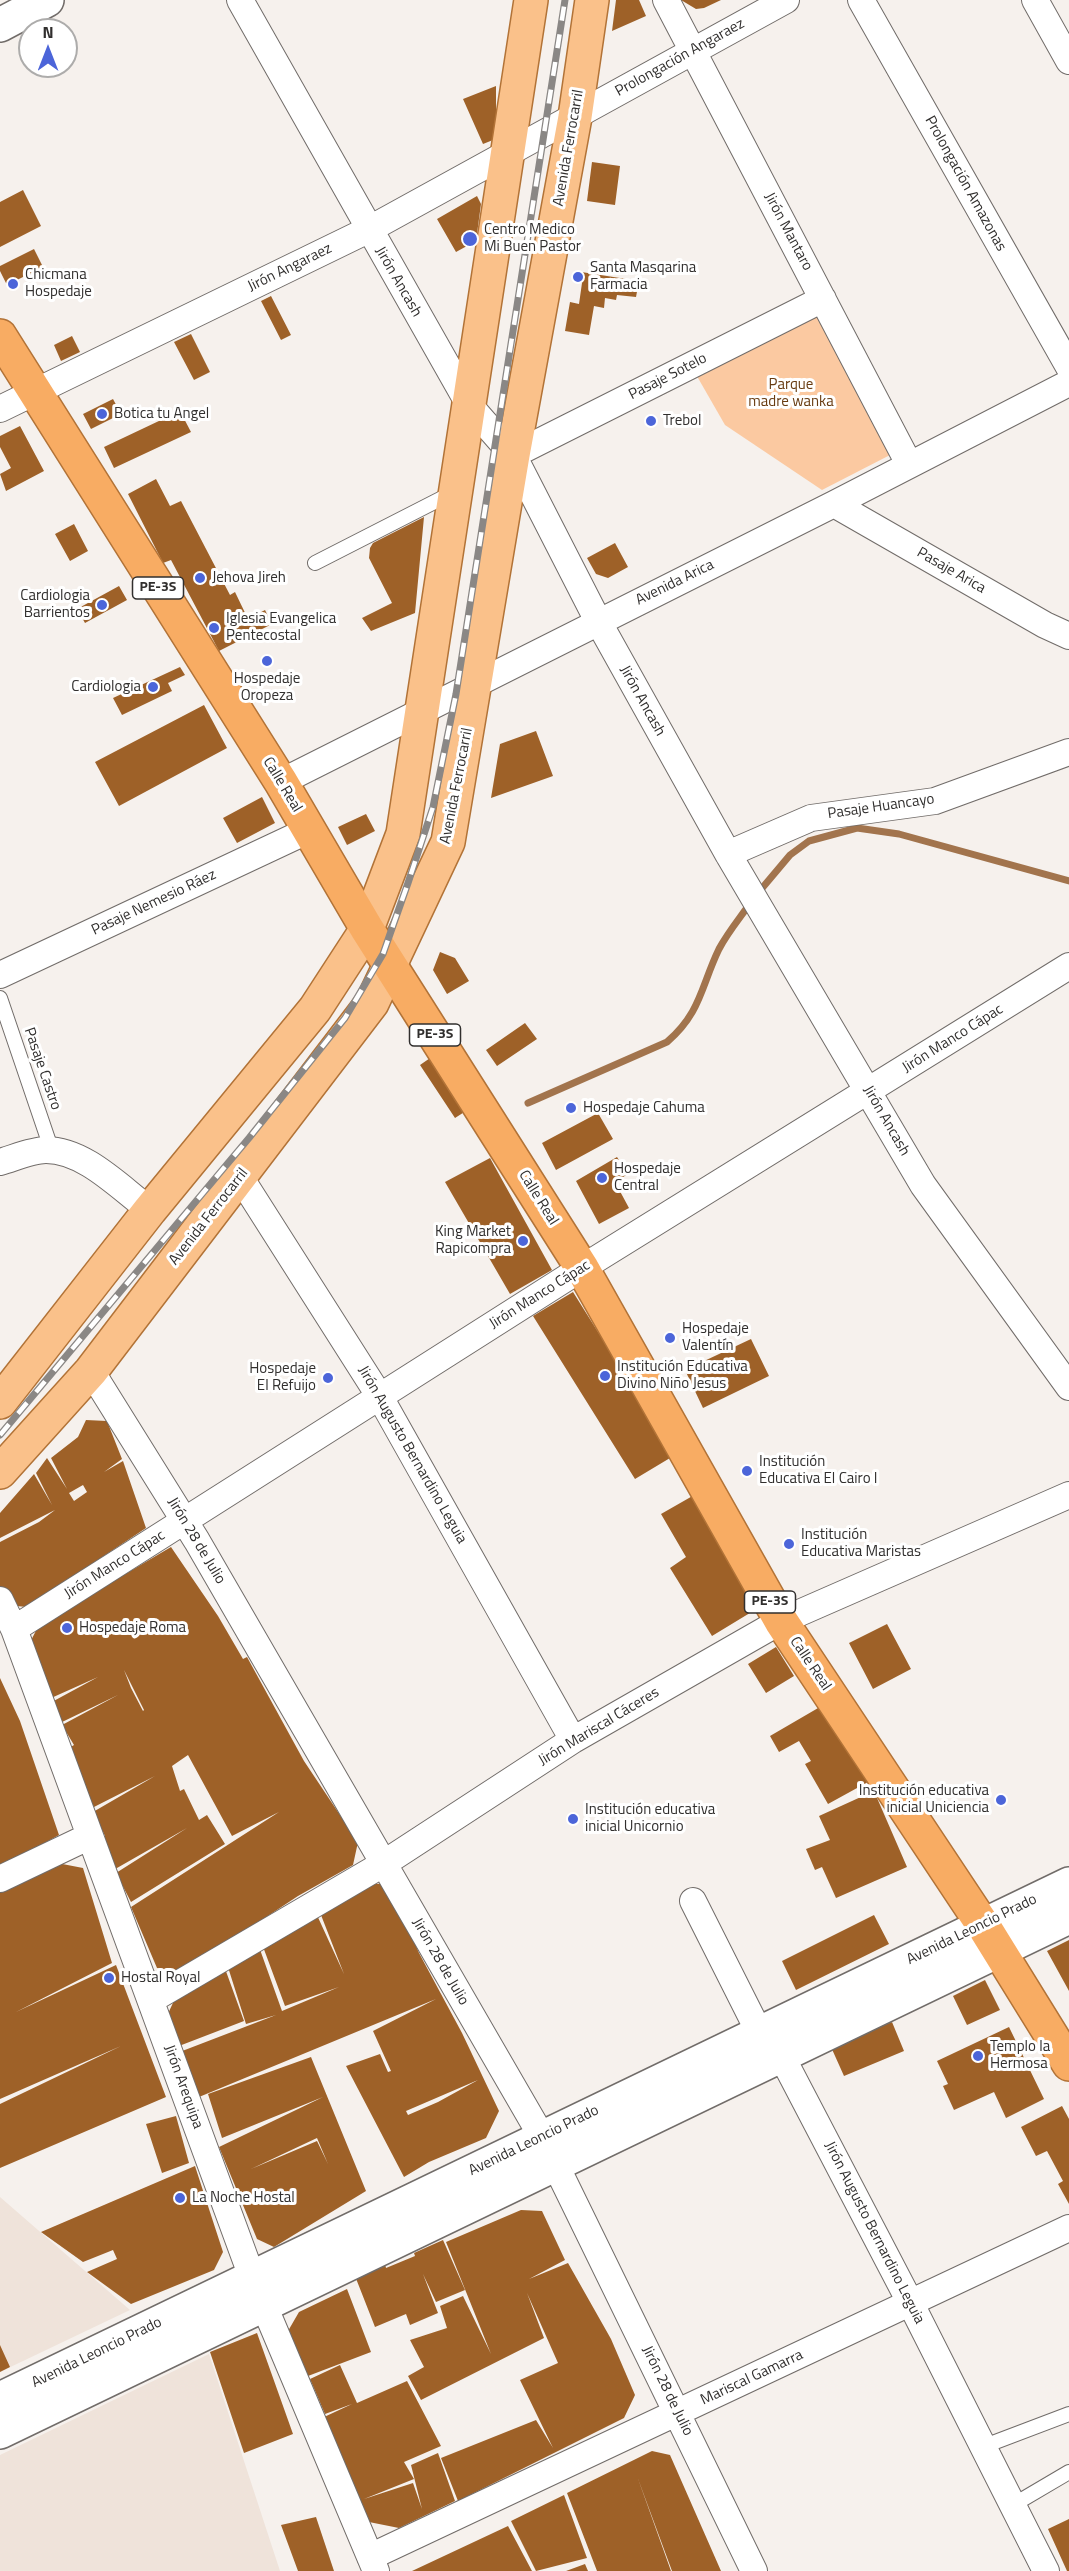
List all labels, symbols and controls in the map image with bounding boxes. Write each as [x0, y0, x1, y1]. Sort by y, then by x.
street label: Prolongación Angaraez [612, 15, 748, 101]
north arrow [18, 18, 78, 78]
text: N [42, 20, 54, 44]
street label: Avenida Ferrocarril [550, 88, 588, 208]
street label: Prolongación Amazonas [920, 113, 1010, 255]
street label: Jirón Mantaro [760, 190, 816, 274]
place label: Centro Medico Mi Buen Pastor [484, 221, 581, 256]
marker: Centro Medico Mi Buen Pastor [461, 230, 479, 248]
street label: Jirón Angaraez [245, 240, 335, 296]
street label: Jirón Ancash [371, 244, 425, 320]
place label: Santa Masqarina Farmacia [590, 259, 696, 294]
place label: Chicmana Hospedaje [25, 266, 92, 301]
marker: Santa Masqarina Farmacia [571, 270, 585, 284]
marker: Chicmana Hospedaje [6, 277, 20, 291]
street label: Pasaje Sotelo [626, 350, 710, 404]
park label: Parque madre wanka [748, 376, 834, 411]
place label: Botica tu Angel [114, 405, 209, 423]
marker: Botica tu Angel [95, 407, 109, 421]
place label: Trebol [663, 412, 701, 430]
marker: Trebol [644, 414, 658, 428]
street label: Pasaje Arica [913, 544, 989, 598]
street label: Avenida Arica [633, 556, 717, 610]
place label: Jehova Jireh [212, 569, 286, 587]
marker: Jehova Jireh [193, 571, 207, 585]
road number: PE-3S [132, 577, 184, 599]
place label: Cardiologia Barrientos [20, 587, 90, 622]
marker: Cardiologia Barrientos [95, 598, 109, 612]
place label: Iglesia Evangelica Pentecostal [226, 610, 336, 645]
marker: Iglesia Evangelica Pentecostal [207, 621, 221, 635]
marker: Hospedaje Oropeza [260, 654, 274, 668]
street label: Jirón Ancash [615, 663, 669, 739]
place label: Hospedaje Oropeza [234, 670, 300, 705]
place label: Cardiologia [71, 678, 141, 696]
marker: Cardiologia [146, 680, 160, 694]
street label: Avenida Ferrocarril [437, 726, 477, 846]
street label: Calle Real [259, 754, 305, 816]
street label: Pasaje Huancayo [826, 791, 936, 823]
street label: Pasaje Nemesio Ráez [89, 866, 219, 940]
street label: Jirón Manco Cápac [899, 1001, 1007, 1077]
road number: PE-3S [410, 1024, 460, 1046]
street label: Pasaje Castro [20, 1025, 64, 1113]
street label: Jirón Ancash [859, 1083, 913, 1159]
place label: Hospedaje Cahuma [583, 1099, 705, 1117]
marker: Hospedaje Cahuma [564, 1101, 578, 1115]
place label: Hospedaje Central [614, 1160, 681, 1195]
street label: Avenida Ferrocarril [166, 1165, 252, 1269]
street label: Calle Real [514, 1167, 562, 1229]
marker: Hospedaje Central [595, 1171, 609, 1185]
place label: King Market Rapicompra [435, 1223, 511, 1258]
marker: King Market Rapicompra [516, 1234, 530, 1248]
street label: Jirón Manco Cápac [486, 1257, 594, 1333]
place label: Hospedaje Valentín [682, 1320, 749, 1355]
marker: Hospedaje Valentín [663, 1331, 677, 1345]
place label: Institución Educativa Divino Niño Jesus [617, 1358, 748, 1393]
place label: Hospedaje El Refuijo [249, 1360, 316, 1395]
street label: Jirón Augusto Bernardino Leguia [354, 1363, 470, 1547]
marker: Institución Educativa Divino Niño Jesus [598, 1369, 612, 1383]
marker: Hospedaje El Refuijo [321, 1371, 335, 1385]
place label: Institución Educativa El Cairo I [759, 1453, 878, 1488]
marker: Institución Educativa El Cairo I [740, 1464, 754, 1478]
street label: Jirón 28 de Julio [163, 1494, 229, 1588]
place label: Institución Educativa Maristas [801, 1526, 921, 1561]
street label: Jirón Manco Cápac [61, 1527, 169, 1603]
marker: Institución Educativa Maristas [782, 1537, 796, 1551]
road number: PE-3S [744, 1591, 796, 1613]
place label: Hospedaje Roma [79, 1619, 186, 1637]
marker: Hospedaje Roma [60, 1621, 74, 1635]
street label: Calle Real [785, 1634, 835, 1694]
street label: Jirón Mariscal Cáceres [535, 1684, 663, 1770]
place label: Institución educativa inicial Uniciencia [859, 1782, 989, 1817]
marker: Institución educativa inicial Uniciencia [994, 1793, 1008, 1807]
place label: Institución educativa inicial Unicornio [585, 1801, 715, 1836]
marker: Institución educativa inicial Unicornio [566, 1812, 580, 1826]
street label: Avenida Leoncio Prado [904, 1891, 1040, 1969]
street label: Jirón 28 de Julio [408, 1915, 472, 2009]
place label: Hostal Royal [121, 1969, 200, 1987]
marker: Hostal Royal [102, 1971, 116, 1985]
place label: Templo la Hermosa [990, 2038, 1050, 2073]
street label: Jirón Arequipa [159, 2043, 207, 2131]
marker: Templo la Hermosa [971, 2049, 985, 2063]
street label: Avenida Leoncio Prado [466, 2102, 602, 2180]
street label: Jirón Augusto Bernardino Leguia [820, 2139, 928, 2327]
place label: La Noche Hostal [192, 2189, 295, 2207]
marker: La Noche Hostal [173, 2191, 187, 2205]
street label: Avenida Leoncio Prado [29, 2314, 165, 2392]
street label: Jirón 28 de Julio [637, 2343, 697, 2439]
street label: Mariscal Gamarra [698, 2346, 806, 2410]

